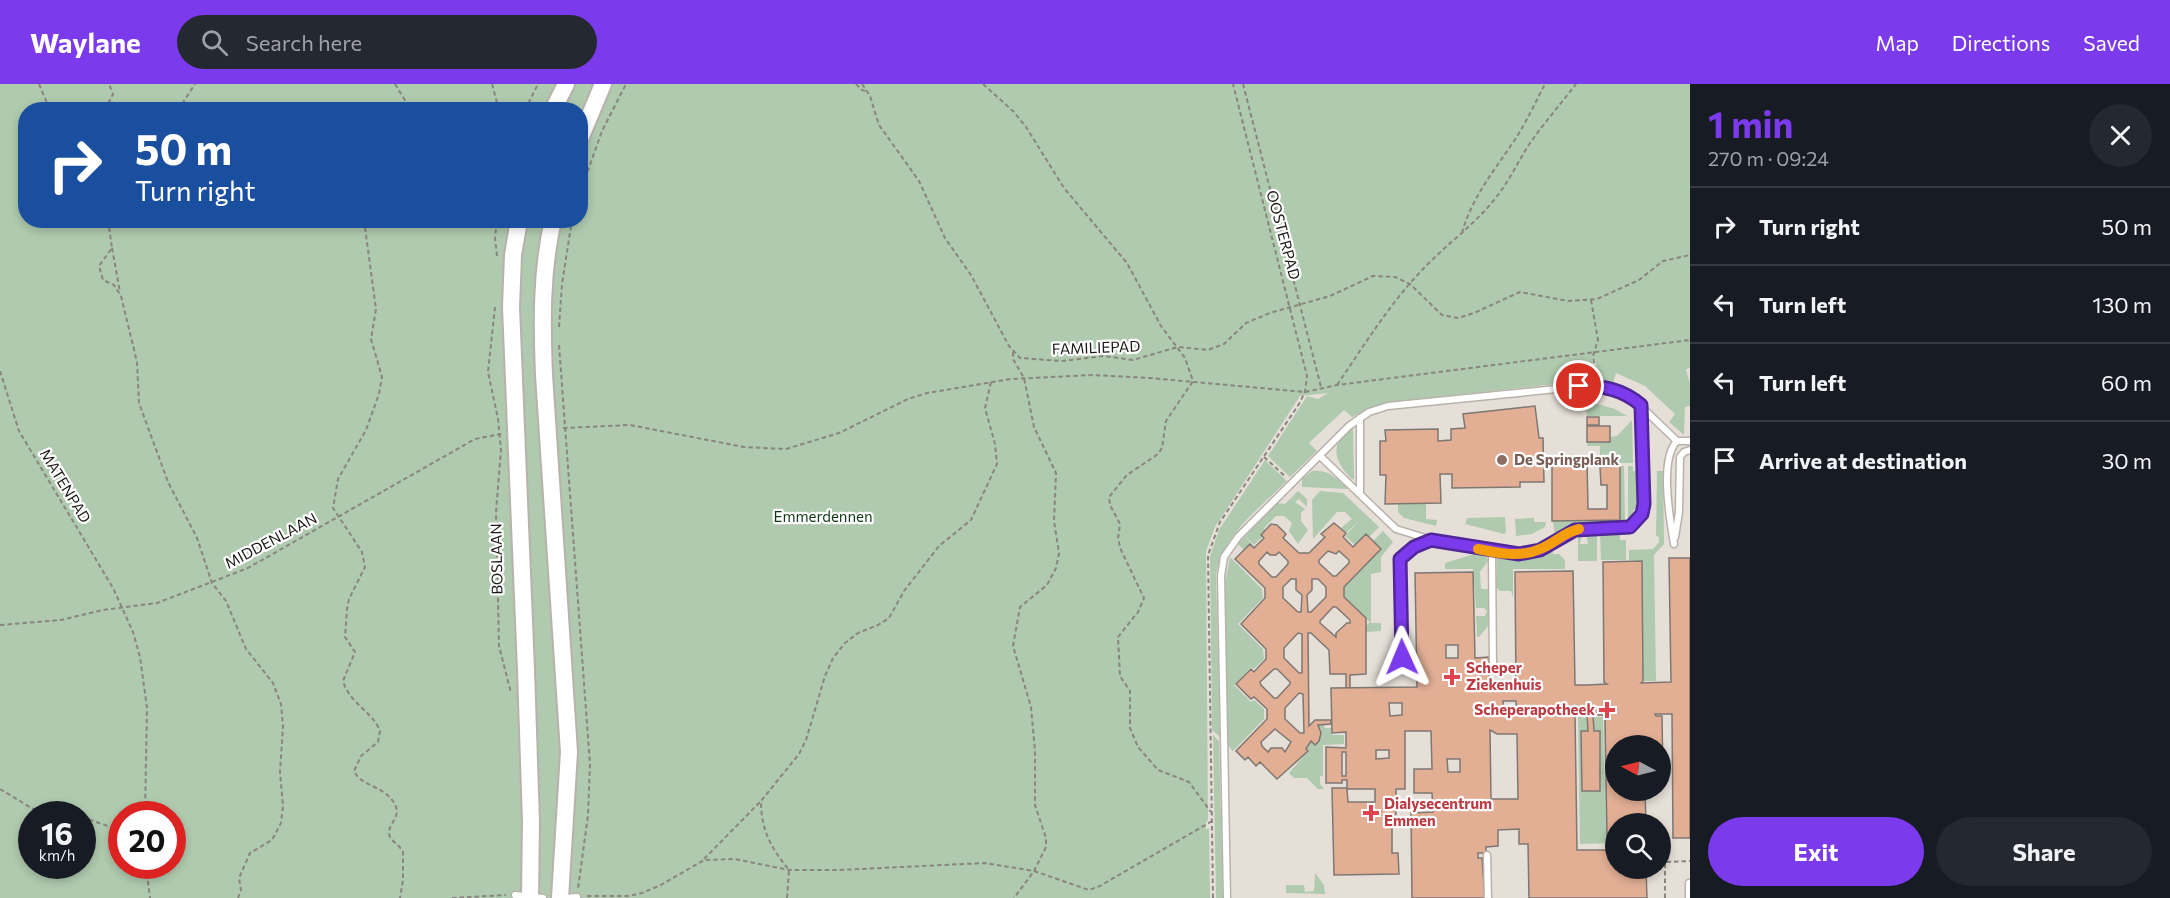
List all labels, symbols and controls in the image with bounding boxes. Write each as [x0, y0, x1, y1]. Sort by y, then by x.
search box [177, 15, 597, 69]
text: Waylane [30, 25, 141, 59]
icon: search [198, 26, 231, 59]
text: Search here [246, 29, 362, 56]
text: Map [1876, 30, 1919, 55]
text: Directions [1952, 30, 2050, 55]
text: Saved [2083, 30, 2140, 55]
text: 1 min [1708, 101, 1793, 145]
button: close [2089, 104, 2152, 167]
text: 50 m [135, 122, 232, 174]
icon: right [36, 126, 114, 204]
text: 270 m · 09:24 [1708, 146, 1829, 170]
text: Turn right [135, 174, 255, 207]
street label: OOSTERPAD [1263, 188, 1305, 281]
icon: right [1708, 210, 1741, 243]
text: Turn right [1759, 213, 1860, 240]
text: 50 m [2102, 213, 2152, 240]
icon: left [1708, 288, 1741, 321]
text: Turn left [1759, 291, 1846, 318]
text: 130 m [2092, 291, 2152, 318]
street label: FAMILIEPAD [1051, 336, 1141, 358]
pin [1553, 360, 1604, 411]
icon: left [1708, 366, 1741, 399]
icon: arrive [1562, 369, 1595, 402]
text: Turn left [1759, 369, 1846, 396]
text: 60 m [2101, 369, 2152, 396]
icon: arrive [1708, 444, 1741, 477]
street label: MATENPAD [37, 445, 95, 526]
text: Arrive at destination [1759, 447, 1967, 474]
text: 30 m [2102, 447, 2152, 474]
place label: De Springplank [1514, 450, 1619, 468]
marker: De Springplank [1495, 453, 1509, 467]
park label: Emmerdennen [774, 507, 873, 525]
street label: MIDDENLAAN [222, 508, 320, 572]
street label: BOSLAAN [486, 523, 506, 595]
position arrow [1370, 625, 1434, 689]
place label: Scheper Ziekenhuis [1466, 658, 1542, 693]
marker: Scheper Ziekenhuis [1443, 668, 1461, 686]
place label: Scheperapotheek [1474, 700, 1595, 718]
marker: Scheperapotheek [1600, 703, 1614, 717]
north arrow [1605, 735, 1671, 801]
map controls [1605, 735, 1671, 879]
place label: Dialysecentrum Emmen [1384, 794, 1492, 829]
speed limit sign: 20 [108, 801, 186, 879]
marker: Dialysecentrum Emmen [1362, 804, 1380, 822]
button: search [1605, 813, 1671, 879]
text: 16 [41, 814, 73, 851]
button: Exit [1708, 817, 1924, 886]
button: Share [1936, 817, 2152, 886]
text: km/h [39, 846, 75, 864]

